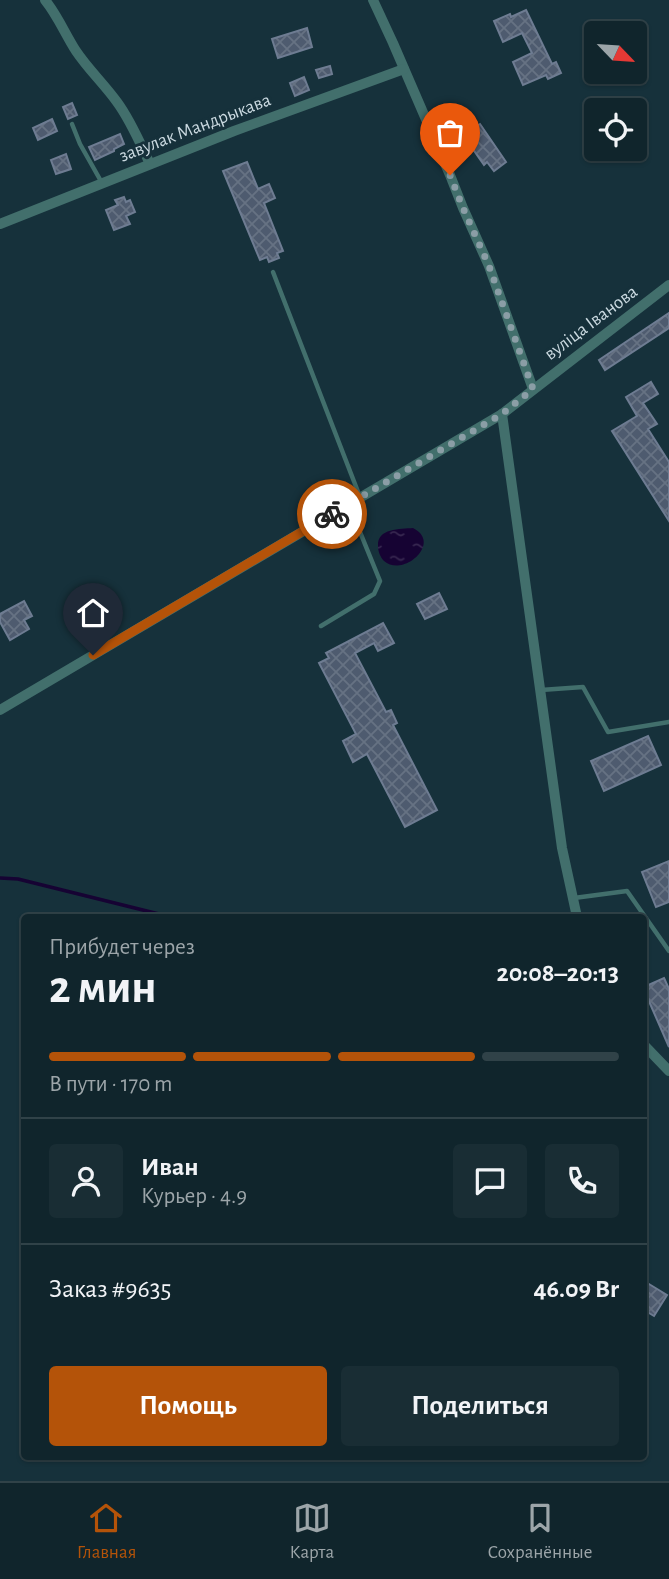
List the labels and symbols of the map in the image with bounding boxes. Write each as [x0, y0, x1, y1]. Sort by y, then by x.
north arrow [584, 21, 648, 84]
street label: завулак Мандрыкава [117, 90, 274, 166]
pin [420, 103, 480, 175]
street label: вуліца Іванова [541, 282, 641, 364]
courier [297, 479, 367, 549]
pin [63, 583, 123, 655]

